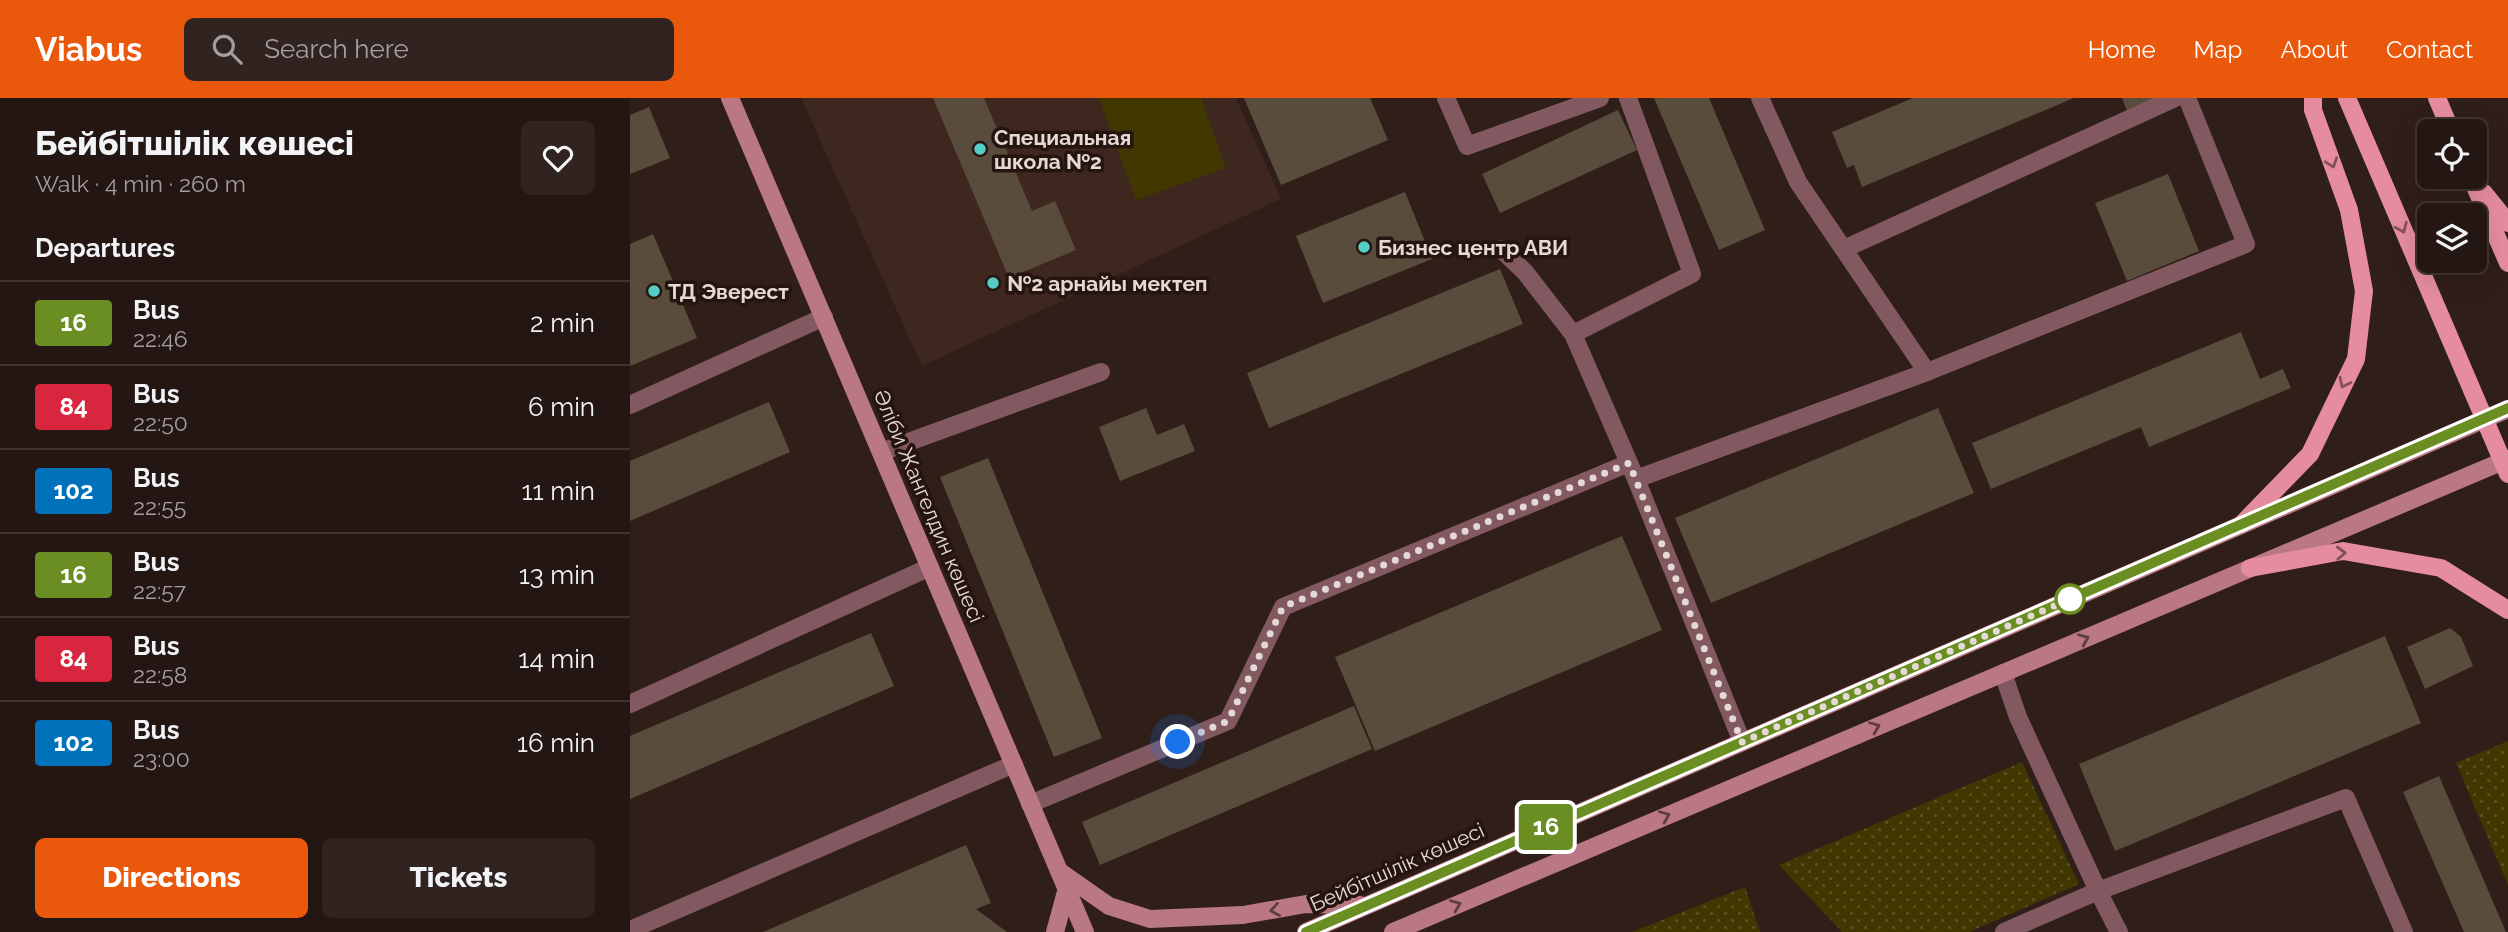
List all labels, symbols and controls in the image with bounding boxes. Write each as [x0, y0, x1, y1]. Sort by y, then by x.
search box [184, 18, 674, 81]
text: Viabus [35, 30, 142, 69]
icon: search [208, 30, 246, 68]
text: Search here [264, 34, 409, 64]
text: Home [2088, 35, 2156, 64]
text: Map [2194, 35, 2242, 64]
text: About [2280, 35, 2348, 64]
text: Contact [2386, 35, 2473, 64]
map controls [2417, 119, 2487, 273]
button: locate [2417, 119, 2487, 189]
button: heart [521, 121, 595, 195]
text: Бейбітшілік көшесі [35, 124, 354, 163]
place label: Специальная школа №2 [994, 125, 1131, 174]
marker: Специальная школа №2 [972, 141, 988, 157]
one-way arrow [2324, 156, 2338, 169]
text: Walk · 4 min · 260 m [35, 170, 246, 197]
button: layers [2417, 203, 2487, 273]
one-way arrow [2394, 221, 2408, 234]
text: Departures [35, 233, 175, 263]
place label: Бизнес центр АВИ [1378, 235, 1568, 260]
marker: Бизнес центр АВИ [1356, 239, 1372, 255]
place label: №2 арнайы мектеп [1007, 271, 1207, 296]
marker: №2 арнайы мектеп [985, 275, 1001, 291]
place label: ТД Эверест [668, 279, 789, 304]
marker: ТД Эверест [646, 283, 662, 299]
text: Bus [133, 295, 180, 325]
text: 16 [60, 308, 87, 337]
text: 2 min [530, 308, 595, 338]
text: 22:46 [133, 325, 188, 352]
one-way arrow [2339, 376, 2353, 388]
text: Bus [133, 379, 180, 409]
street label: Әліби Жангелдин көшесі [869, 386, 989, 626]
text: 84 [59, 392, 88, 421]
text: 6 min [528, 392, 595, 422]
text: 22:50 [133, 409, 188, 436]
text: Bus [133, 463, 180, 493]
text: 102 [53, 476, 94, 505]
text: 11 min [521, 476, 595, 506]
text: 22:55 [133, 493, 186, 520]
one-way arrow [2336, 545, 2347, 561]
text: Bus [133, 547, 180, 577]
text: 16 [60, 560, 87, 589]
text: 13 min [519, 560, 595, 590]
text: 22:57 [133, 577, 186, 604]
unlabelled marker [2055, 584, 2085, 614]
text: Bus [133, 631, 180, 661]
one-way arrow [2077, 633, 2089, 647]
text: 84 [59, 644, 88, 673]
text: 14 min [518, 644, 595, 674]
text: 22:58 [133, 661, 187, 688]
text: Bus [133, 715, 180, 745]
one-way arrow [1868, 722, 1880, 736]
your location [1160, 724, 1195, 759]
text: 102 [53, 728, 94, 757]
text: 16 min [517, 728, 595, 758]
text: 23:00 [133, 745, 190, 772]
line badge: 16 [1514, 804, 1578, 850]
one-way arrow [1658, 811, 1670, 825]
text: 16 [1533, 812, 1559, 841]
street label: Бейбітшілік көшесі [1306, 817, 1488, 917]
button: Directions [35, 838, 308, 918]
button: Tickets [322, 838, 595, 918]
one-way arrow [1449, 900, 1461, 914]
one-way arrow [1269, 902, 1281, 917]

